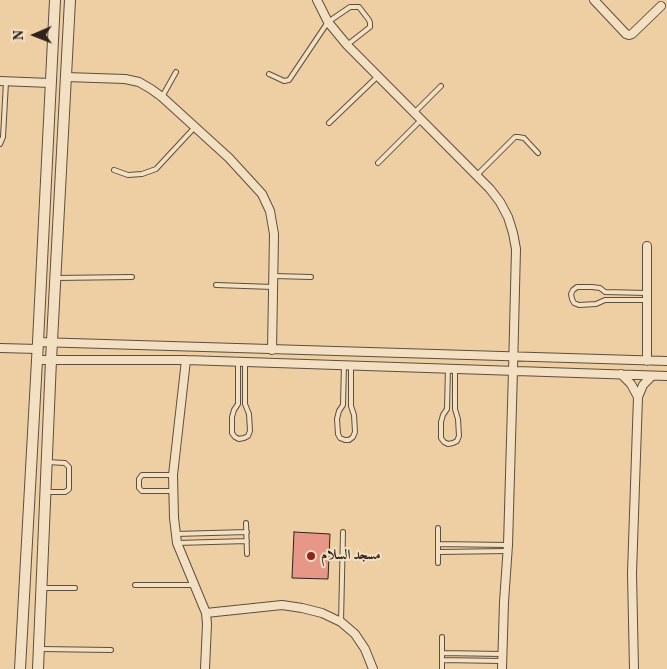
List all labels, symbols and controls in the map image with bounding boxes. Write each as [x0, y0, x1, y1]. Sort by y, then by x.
north arrow [10, 10, 60, 60]
text: N [10, 30, 29, 41]
place label: مسجد السلام [321, 548, 381, 564]
marker: مسجد السلام [305, 550, 317, 562]

